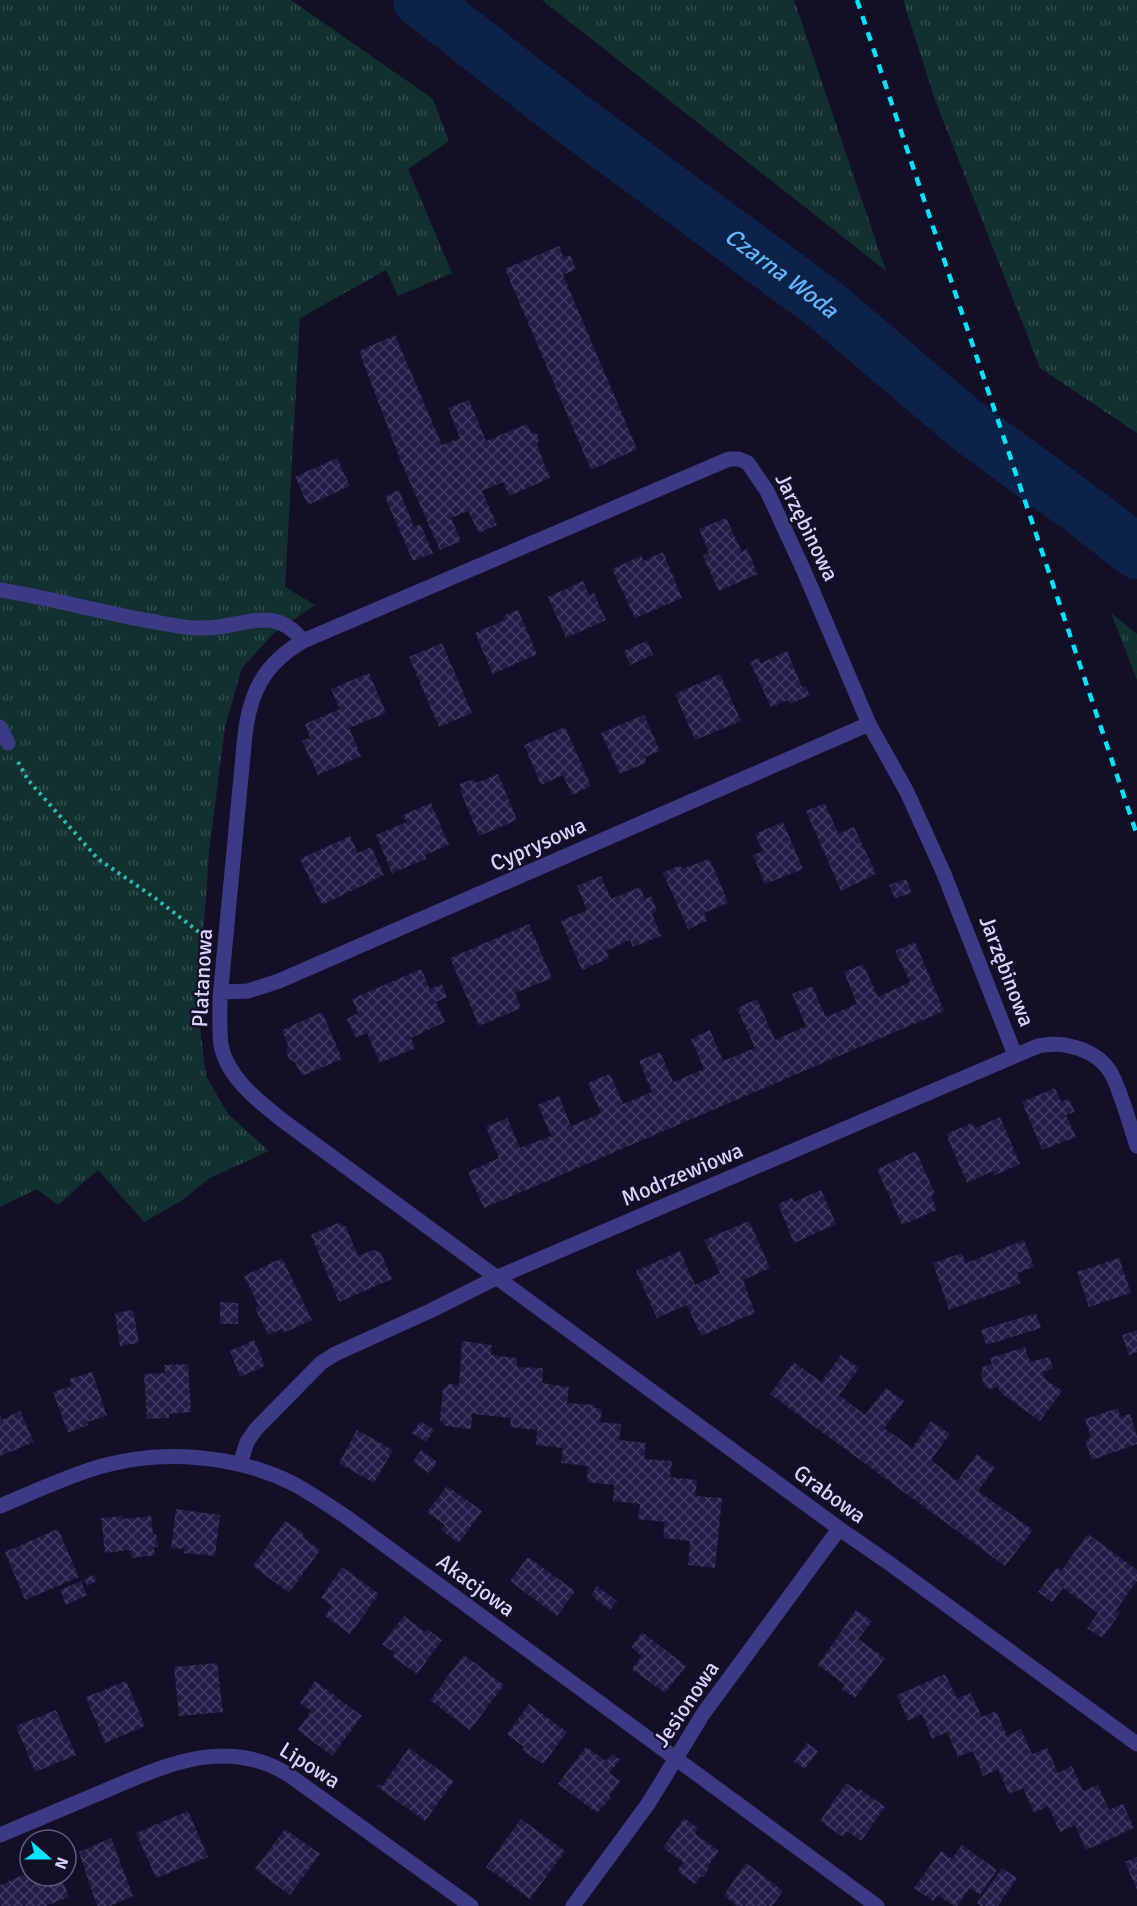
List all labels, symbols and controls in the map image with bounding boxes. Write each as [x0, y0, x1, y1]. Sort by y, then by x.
water label: Czarna Woda [719, 221, 845, 325]
street label: Jarzębinowa [769, 469, 845, 585]
street label: Cyprysowa [486, 811, 590, 877]
street label: Jarzębinowa [973, 912, 1041, 1030]
street label: Platanowa [186, 928, 218, 1028]
street label: Modrzewiowa [617, 1136, 747, 1212]
street label: Grabowa [789, 1459, 871, 1529]
street label: Akacjowa [432, 1548, 520, 1622]
street label: Jesionowa [647, 1656, 725, 1752]
street label: Lipowa [275, 1736, 345, 1794]
north arrow [18, 1828, 78, 1888]
text: N [50, 1854, 72, 1872]

